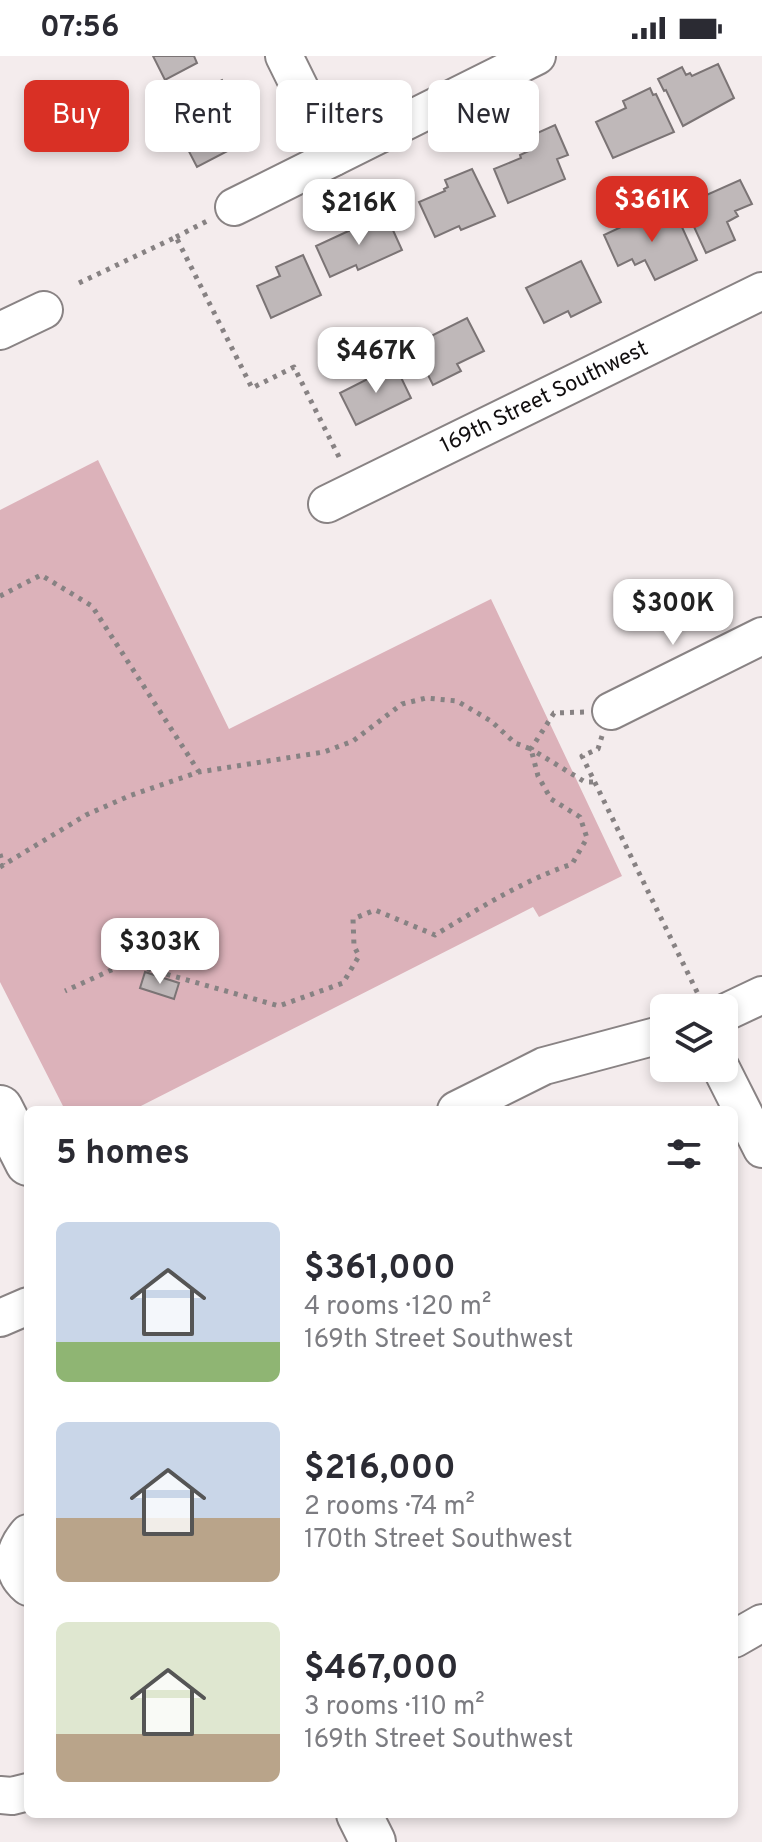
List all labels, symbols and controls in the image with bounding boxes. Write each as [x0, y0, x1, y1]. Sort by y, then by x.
text: 07:56 [40, 10, 119, 47]
chip: Buy [24, 80, 129, 152]
chip: Rent [145, 80, 260, 152]
chip: Filters [276, 80, 412, 152]
chip: New [428, 80, 539, 152]
pin: $361K [596, 176, 708, 244]
pin: $216K [303, 179, 415, 247]
text: $361K [614, 185, 690, 218]
text: $216K [321, 188, 397, 221]
pin: $467K [320, 327, 432, 395]
street label: 169th Street Southwest [436, 335, 653, 460]
text: $467K [336, 336, 416, 369]
pin: $300K [617, 579, 729, 647]
text: $300K [631, 588, 715, 621]
pin: $303K [104, 918, 216, 986]
text: $303K [119, 927, 201, 960]
map controls [650, 994, 738, 1082]
button: layers [650, 994, 738, 1082]
icon: filters [662, 1132, 706, 1176]
text: 5 homes [56, 1133, 190, 1176]
text: $361,000 [304, 1248, 456, 1291]
icon: home [120, 1254, 216, 1350]
text: 4 rooms · 120 m² [304, 1291, 491, 1324]
text: 169th Street Southwest [304, 1324, 573, 1357]
text: $216,000 [304, 1448, 456, 1491]
icon: home [120, 1454, 216, 1550]
text: 2 rooms · 74 m² [304, 1491, 475, 1524]
text: 170th Street Southwest [304, 1524, 573, 1557]
text: $467,000 [304, 1648, 458, 1691]
icon: home [120, 1654, 216, 1750]
text: 3 rooms · 110 m² [304, 1691, 485, 1724]
text: 169th Street Southwest [304, 1724, 573, 1757]

